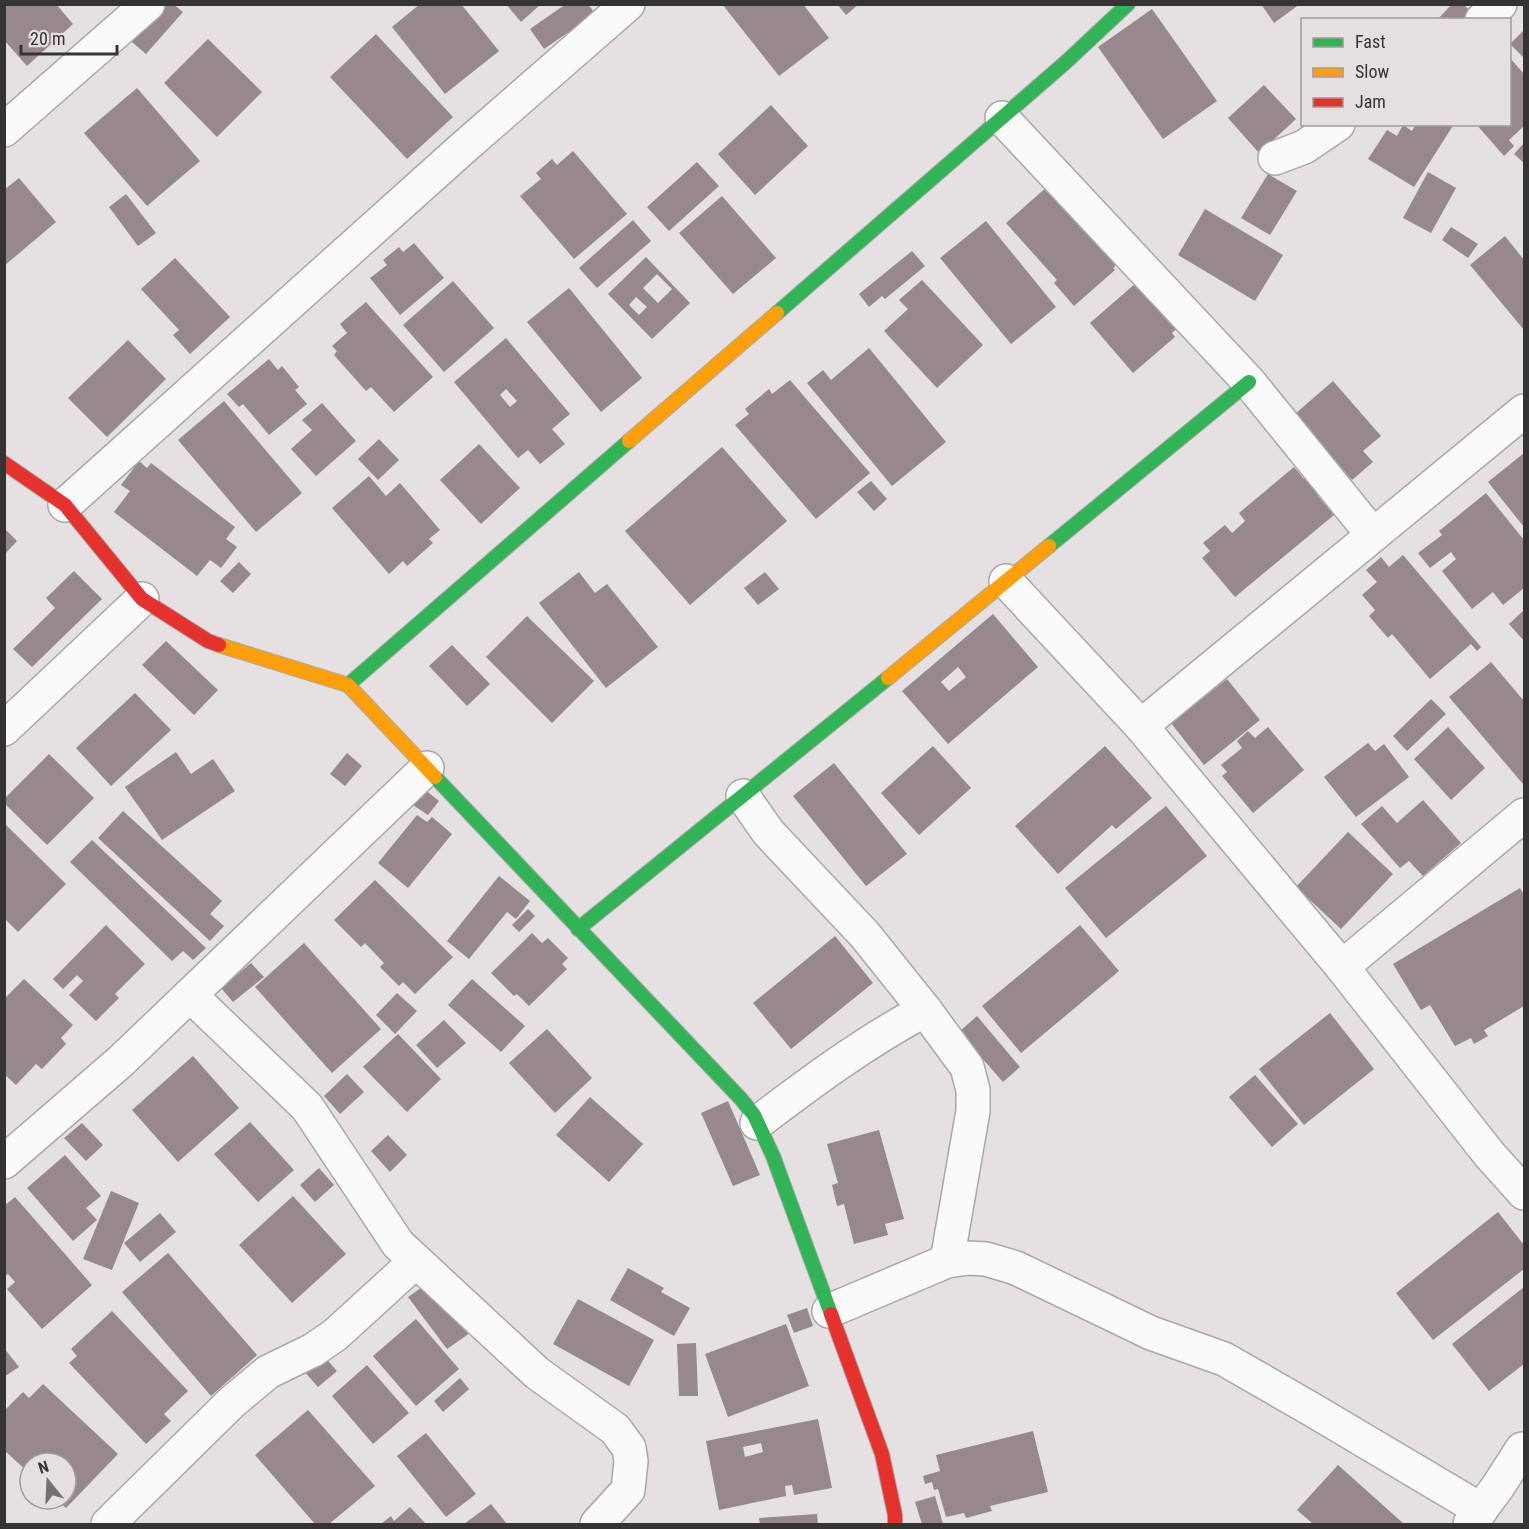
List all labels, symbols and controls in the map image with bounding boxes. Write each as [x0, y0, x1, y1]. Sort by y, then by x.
scale bar [21, 18, 117, 56]
legend [1301, 18, 1511, 126]
text: 20 m [30, 28, 65, 49]
text: Fast [1355, 31, 1386, 52]
text: Slow [1355, 61, 1390, 82]
text: Jam [1355, 91, 1386, 112]
north arrow [18, 1451, 78, 1511]
text: N [36, 1457, 51, 1478]

